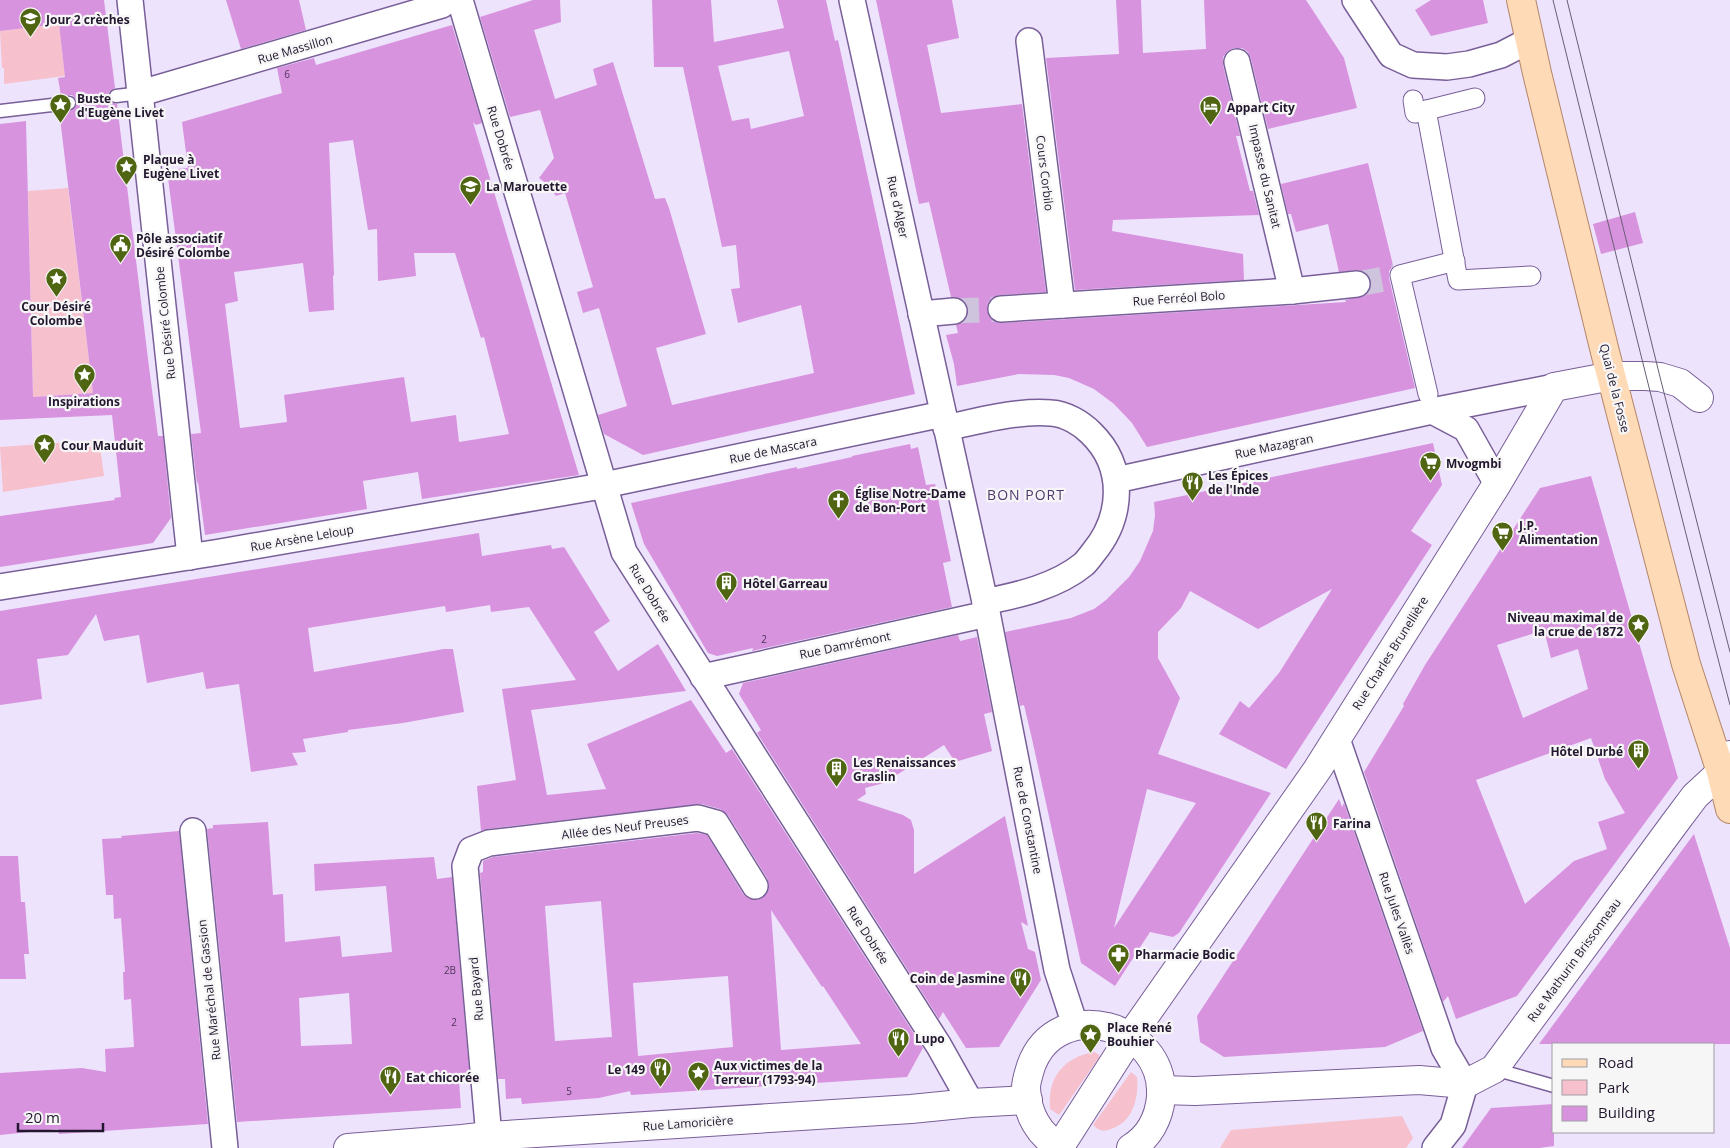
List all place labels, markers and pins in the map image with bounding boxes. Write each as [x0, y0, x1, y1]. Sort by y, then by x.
school or university icon: Jour 2 crèches [18, 7, 42, 38]
place label: Jour 2 crèches [45, 11, 130, 28]
place label: Buste d'Eugène Livet [77, 90, 164, 121]
place icon: Buste d'Eugène Livet [49, 93, 73, 124]
hotel icon: Appart City [1199, 95, 1223, 126]
place label: Appart City [1227, 99, 1295, 116]
place label: Plaque à Eugène Livet [143, 151, 219, 182]
place icon: Plaque à Eugène Livet [115, 154, 139, 185]
school or university icon: La Marouette [458, 174, 482, 205]
place label: La Marouette [486, 178, 567, 195]
place label: Pôle associatif Désiré Colombe [136, 230, 230, 261]
public building icon: Pôle associatif Désiré Colombe [108, 233, 132, 264]
place icon: Cour Désiré Colombe [44, 267, 68, 298]
place label: Cour Désiré Colombe [21, 298, 91, 329]
place icon: Inspirations [72, 362, 96, 393]
place label: Inspirations [48, 393, 120, 410]
place icon: Cour Mauduit [33, 433, 57, 464]
place label: Cour Mauduit [61, 437, 143, 454]
supermarket icon: Mvogmbi [1418, 451, 1442, 482]
place label: Mvogmbi [1446, 455, 1501, 472]
place label: Les Épices de l'Inde [1208, 467, 1268, 498]
restaurant icon: Les Épices de l'Inde [1180, 470, 1204, 501]
place label: Église Notre-Dame de Bon-Port [855, 485, 966, 516]
church icon: Église Notre-Dame de Bon-Port [827, 488, 851, 519]
place label: J.P. Alimentation [1518, 517, 1598, 548]
supermarket icon: J.P. Alimentation [1491, 520, 1515, 551]
building icon: Hôtel Garreau [715, 571, 739, 602]
place label: Hôtel Garreau [743, 575, 828, 592]
place label: Niveau maximal de la crue de 1872 [1507, 609, 1623, 640]
place icon: Niveau maximal de la crue de 1872 [1627, 612, 1651, 643]
building icon: Hôtel Durbé [1627, 739, 1651, 770]
place label: Hôtel Durbé [1550, 743, 1623, 760]
place label: Les Renaissances Graslin [853, 754, 956, 785]
building icon: Les Renaissances Graslin [825, 757, 849, 788]
restaurant icon: Farina [1305, 811, 1329, 842]
place label: Farina [1333, 815, 1371, 832]
pharmacy icon: Pharmacie Bodic [1107, 942, 1131, 973]
place label: Pharmacie Bodic [1135, 946, 1235, 963]
restaurant icon: Coin de Jasmine [1009, 966, 1033, 997]
place label: Coin de Jasmine [910, 970, 1005, 987]
place label: Place René Bouhier [1107, 1019, 1172, 1050]
place icon: Place René Bouhier [1079, 1022, 1103, 1053]
restaurant icon: Lupo [887, 1026, 911, 1057]
place label: Lupo [915, 1030, 945, 1047]
restaurant icon: Le 149 [649, 1057, 673, 1088]
place label: Aux victimes de la Terreur (1793-94) [714, 1057, 822, 1088]
place icon: Aux victimes de la Terreur (1793-94) [686, 1060, 710, 1091]
place label: Le 149 [607, 1061, 645, 1078]
restaurant icon: Eat chicorée [378, 1065, 402, 1096]
place label: Eat chicorée [406, 1069, 479, 1086]

